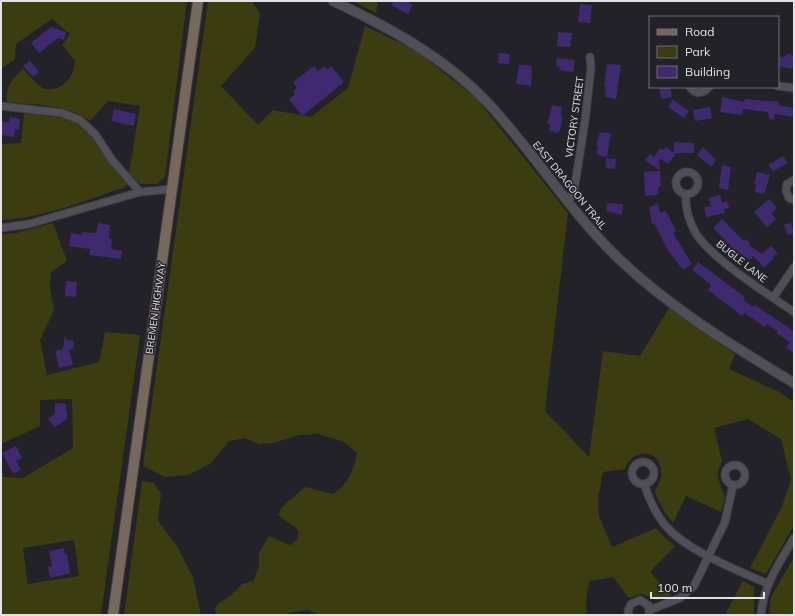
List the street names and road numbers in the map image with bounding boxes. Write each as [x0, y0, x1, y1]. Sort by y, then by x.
street label: VICTORY STREET [562, 76, 587, 159]
street label: EAST DRAGOON TRAIL [530, 138, 610, 233]
street label: BUGLE LANE [714, 237, 770, 285]
street label: BREMEN HIGHWAY [143, 260, 169, 355]

